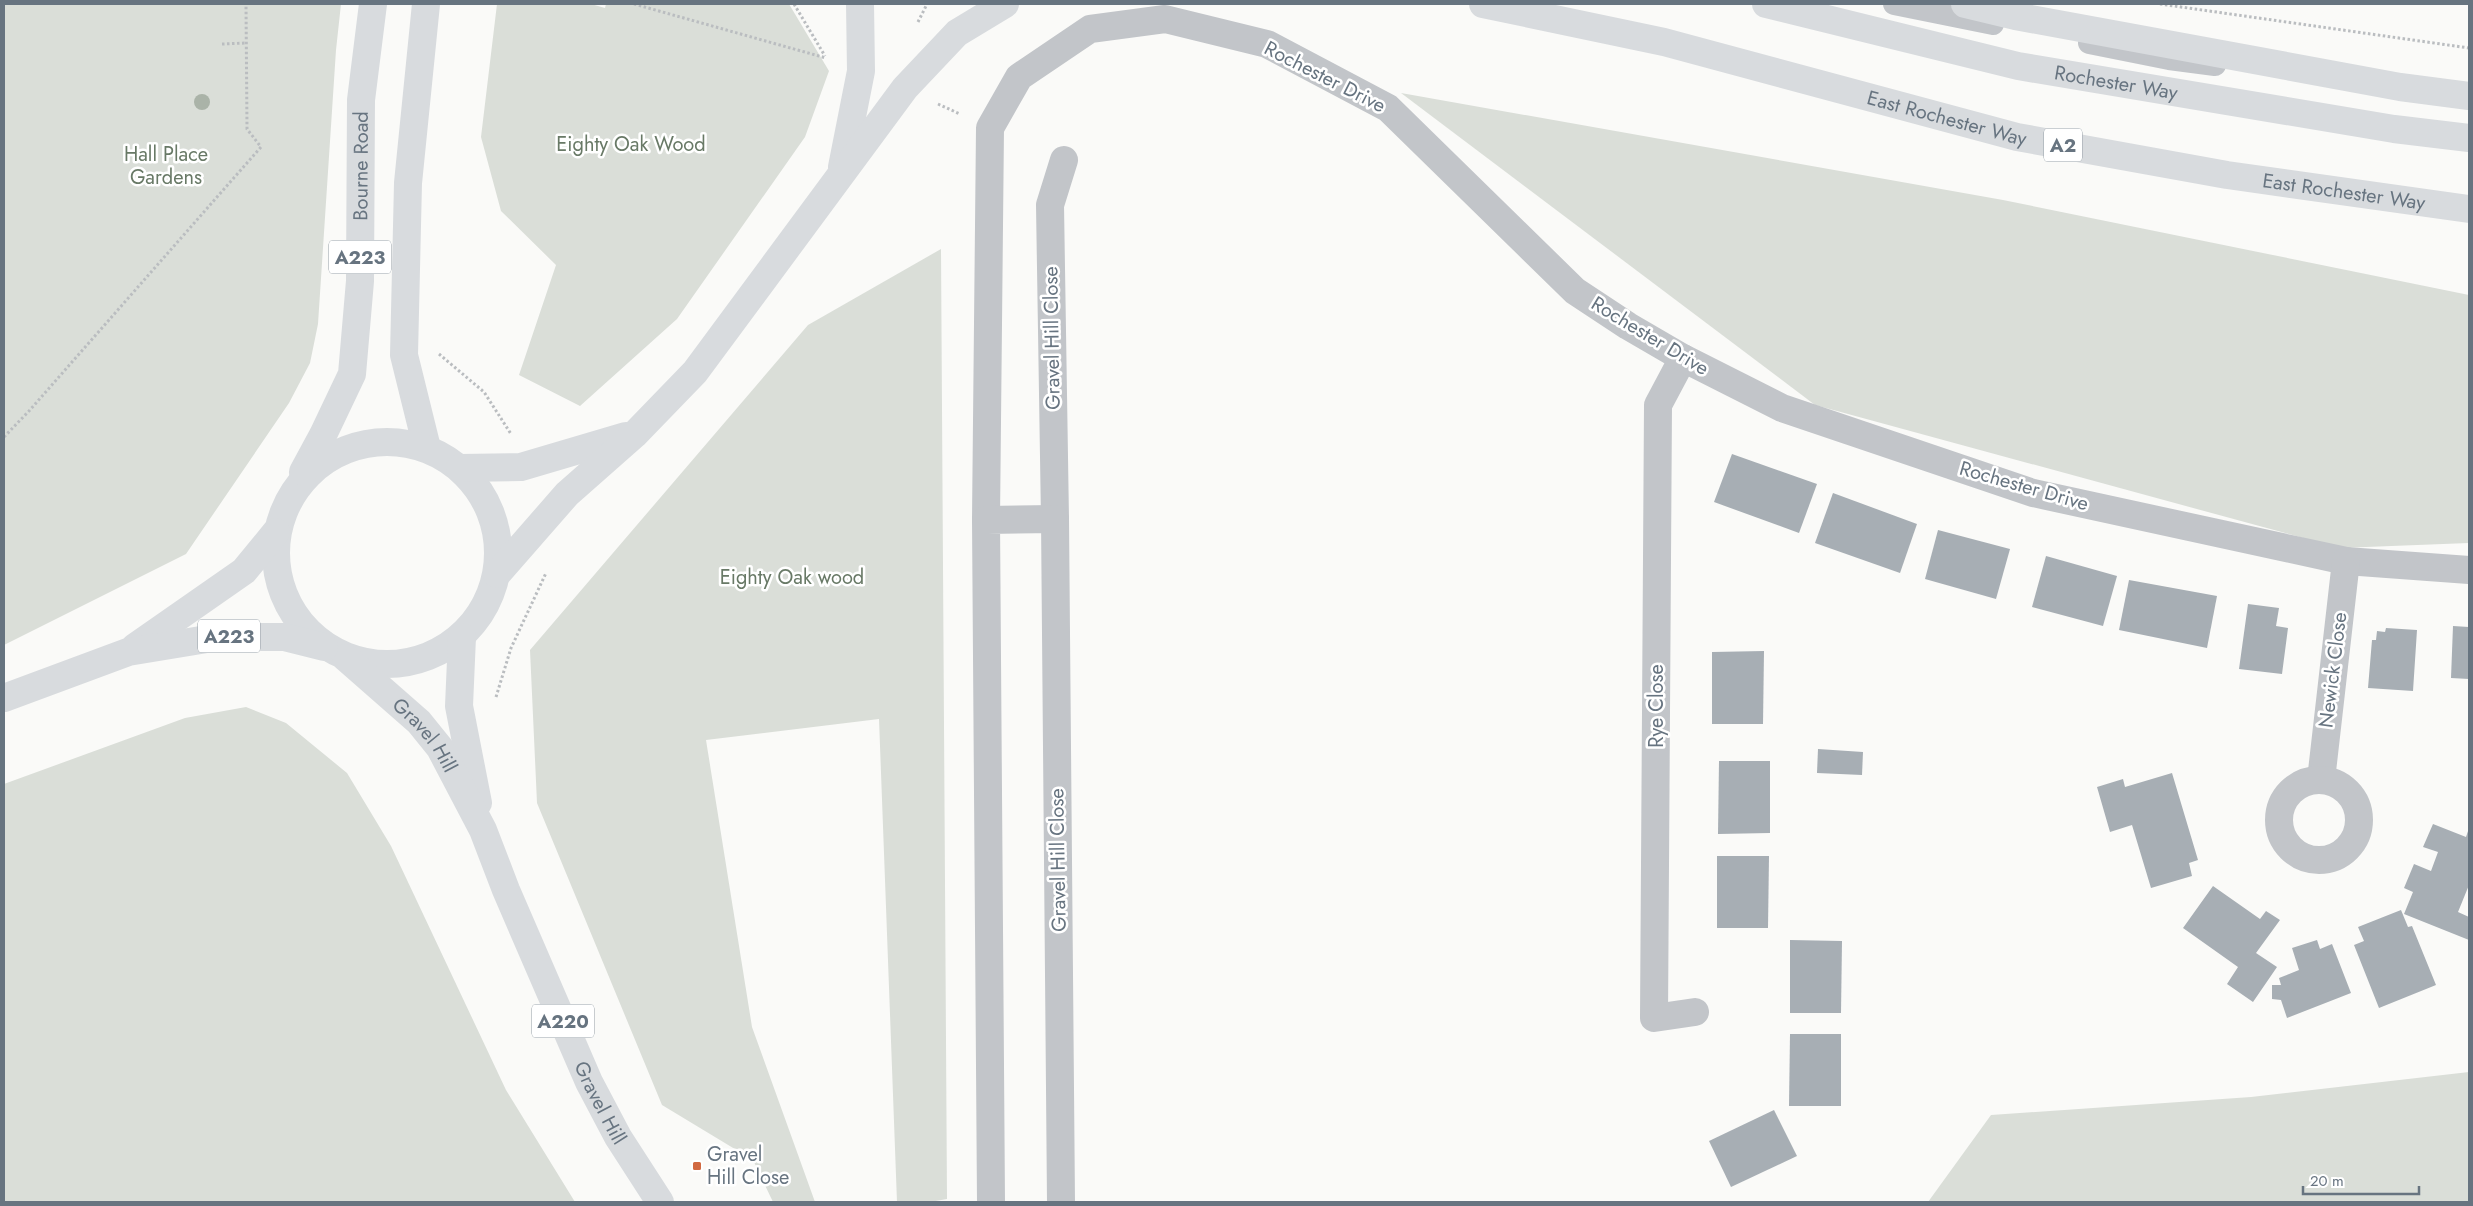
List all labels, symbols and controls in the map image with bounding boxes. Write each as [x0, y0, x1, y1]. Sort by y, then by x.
street label: Rochester Drive [1259, 34, 1391, 120]
street label: Rochester Way [2052, 58, 2180, 107]
street label: East Rochester Way [1864, 83, 2029, 153]
street label: Bourne Road [346, 111, 375, 221]
road number: A2 [2044, 128, 2082, 162]
park label: Eighty Oak Wood [556, 130, 706, 159]
park label: Hall Place Gardens [124, 140, 208, 192]
street label: East Rochester Way [2261, 166, 2427, 217]
road number: A223 [329, 240, 391, 274]
street label: Gravel Hill Close [1036, 266, 1068, 410]
street label: Rochester Drive [1586, 289, 1714, 383]
street label: Rochester Drive [1956, 454, 2092, 518]
park label: Eighty Oak wood [720, 563, 864, 592]
street label: Newick Close [2312, 611, 2354, 729]
road number: A223 [198, 620, 260, 652]
street label: Rye Close [1642, 664, 1671, 748]
street label: Gravel Hill [386, 691, 465, 777]
street label: Gravel Hill Close [1042, 788, 1074, 932]
road number: A220 [532, 1004, 594, 1038]
street label: Gravel Hill [567, 1056, 634, 1150]
place label: Gravel Hill Close [707, 1140, 789, 1192]
marker: Gravel Hill Close [691, 1160, 703, 1172]
scale bar [2303, 1164, 2419, 1196]
text: 20 m [2310, 1170, 2344, 1192]

